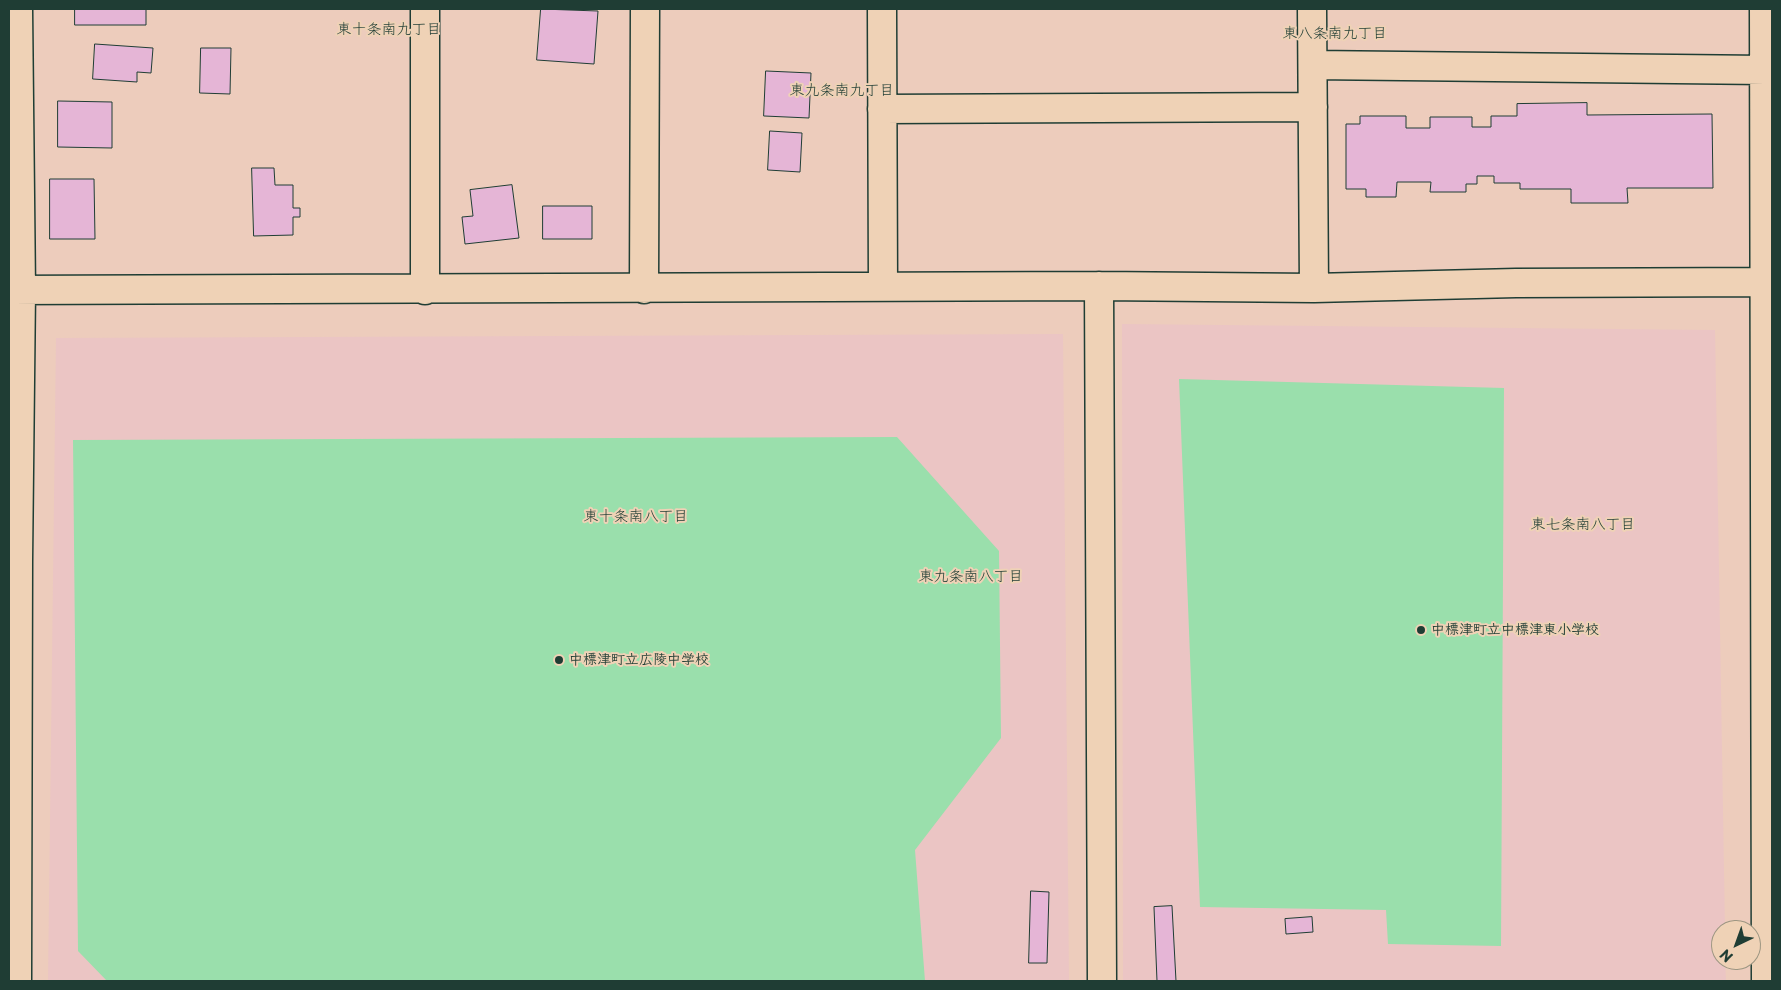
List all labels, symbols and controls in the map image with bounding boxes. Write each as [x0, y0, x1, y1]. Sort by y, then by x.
district label: 東十条南九丁目 [337, 21, 441, 39]
district label: 東八条南九丁目 [1283, 25, 1387, 43]
district label: 東九条南九丁目 [790, 82, 894, 100]
district label: 東十条南八丁目 [584, 508, 688, 526]
district label: 東七条南八丁目 [1531, 516, 1635, 534]
district label: 東九条南八丁目 [919, 568, 1023, 586]
place label: 中標津町立中標津東小学校 [1431, 622, 1599, 638]
marker: 中標津町立中標津東小学校 [1415, 624, 1427, 636]
place label: 中標津町立広陵中学校 [569, 652, 709, 668]
marker: 中標津町立広陵中学校 [553, 654, 565, 666]
north arrow [1711, 920, 1761, 970]
text: N [1715, 944, 1737, 967]

